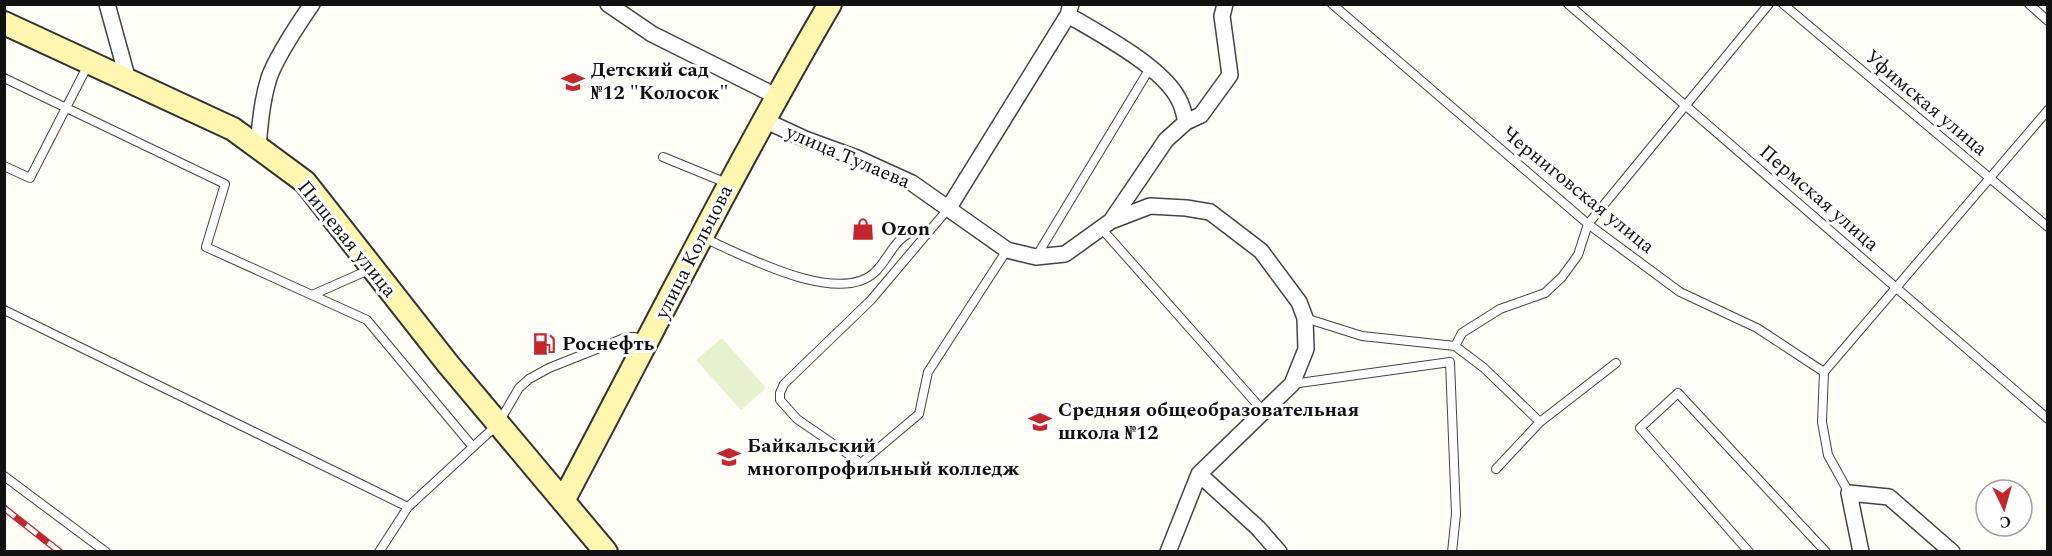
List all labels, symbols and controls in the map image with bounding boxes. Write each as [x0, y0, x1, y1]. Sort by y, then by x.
street label: Уфимская улица [1858, 43, 1994, 163]
place label: Детский сад №12 "Колосок" [591, 55, 728, 108]
school or university icon: Детский сад №12 "Колосок" [560, 69, 586, 95]
street label: улица Тулаева [780, 117, 915, 197]
street label: Черниговская улица [1495, 119, 1661, 261]
street label: Пермская улица [1752, 137, 1886, 259]
street label: Пищевая улица [290, 174, 404, 305]
street label: улица Кольцова [647, 179, 741, 325]
place label: Ozon [881, 214, 930, 244]
shop icon: Ozon [850, 216, 876, 242]
place label: Роснефть [562, 329, 655, 359]
fuel station icon: Роснефть [531, 331, 557, 357]
place label: Средняя общеобразовательная школа №12 [1058, 395, 1359, 448]
school or university icon: Средняя общеобразовательная школа №12 [1027, 409, 1053, 435]
place label: Байкальский многопрофильный колледж [747, 431, 1019, 484]
school or university icon: Байкальский многопрофильный колледж [716, 444, 742, 470]
north arrow [1974, 478, 2034, 538]
text: С [1999, 509, 2012, 534]

